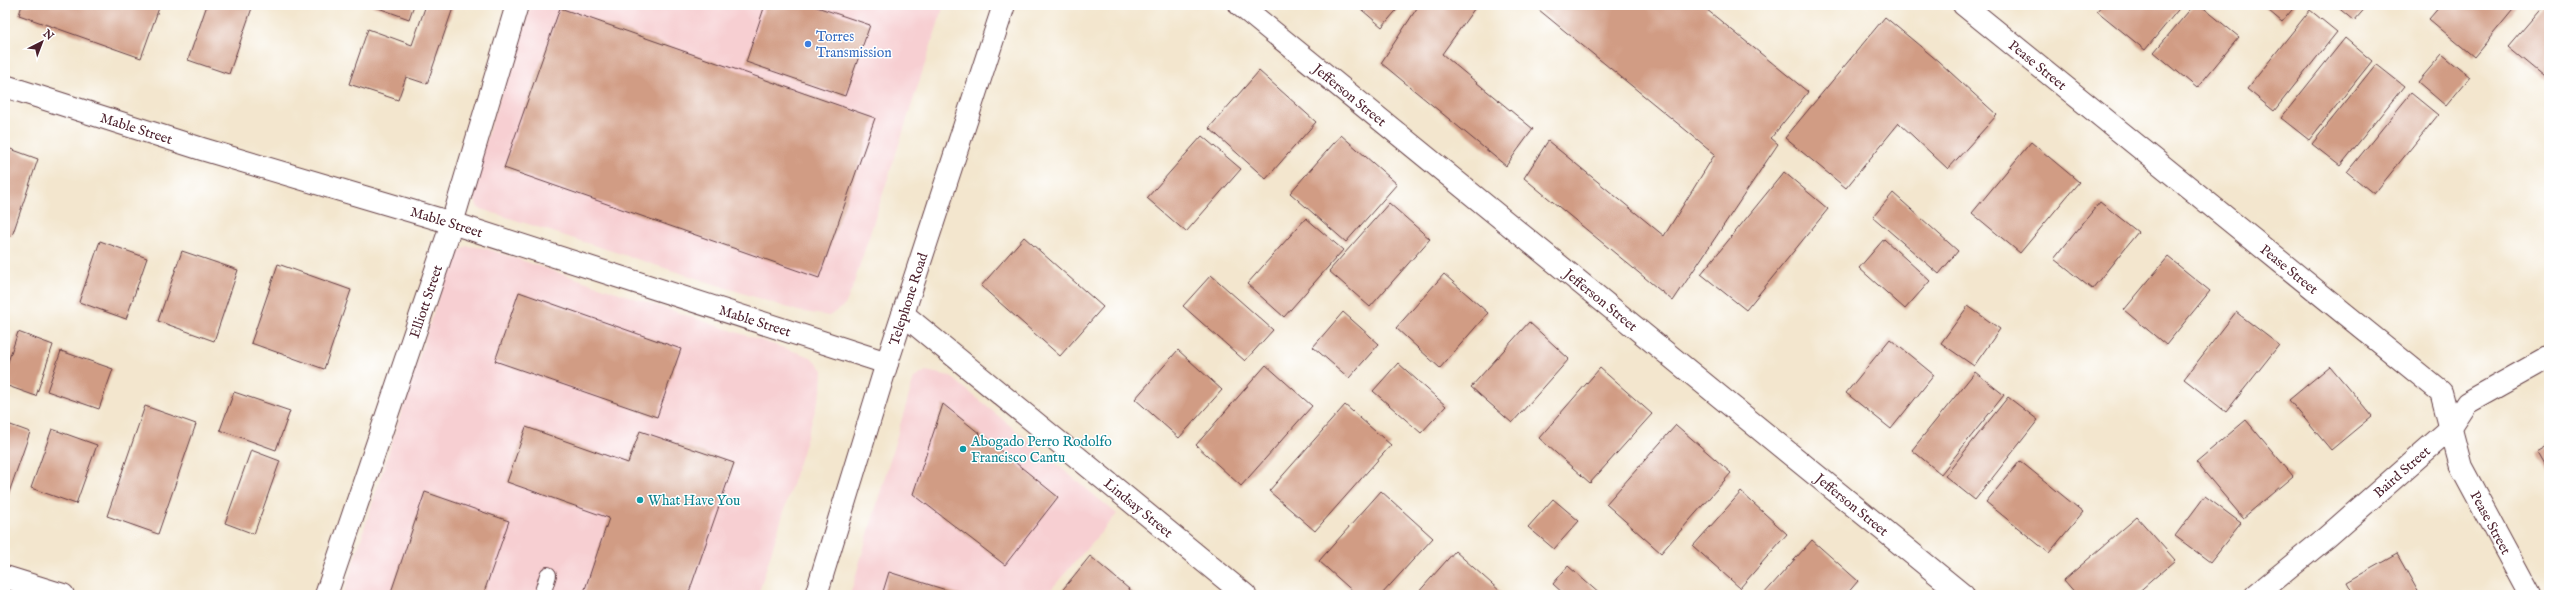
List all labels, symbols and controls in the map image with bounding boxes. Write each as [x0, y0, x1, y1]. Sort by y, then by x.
north arrow [22, 22, 62, 62]
text: N [39, 26, 57, 44]
place label: Torres Transmission [816, 28, 892, 62]
street label: Pease Street [2004, 37, 2070, 95]
marker: Torres Transmission [803, 39, 813, 49]
street label: Jefferson Street [1307, 59, 1390, 131]
street label: Mable Street [98, 109, 175, 149]
street label: Mable Street [408, 203, 485, 242]
street label: Pease Street [2256, 241, 2322, 299]
street label: Telephone Road [885, 250, 933, 348]
street label: Elliott Street [406, 263, 447, 341]
street label: Jefferson Street [1558, 264, 1641, 336]
street label: Mable Street [716, 301, 793, 342]
place label: Abogado Perro Rodolfo Francisco Cantu [970, 433, 1112, 467]
street label: Baird Street [2370, 442, 2435, 502]
marker: Abogado Perro Rodolfo Francisco Cantu [958, 444, 968, 454]
street label: Jefferson Street [1810, 469, 1892, 541]
street label: Lindsay Street [1100, 475, 1176, 542]
street label: Pease Street [2466, 488, 2515, 558]
place label: What Have You [648, 492, 740, 510]
marker: What Have You [635, 495, 645, 505]

